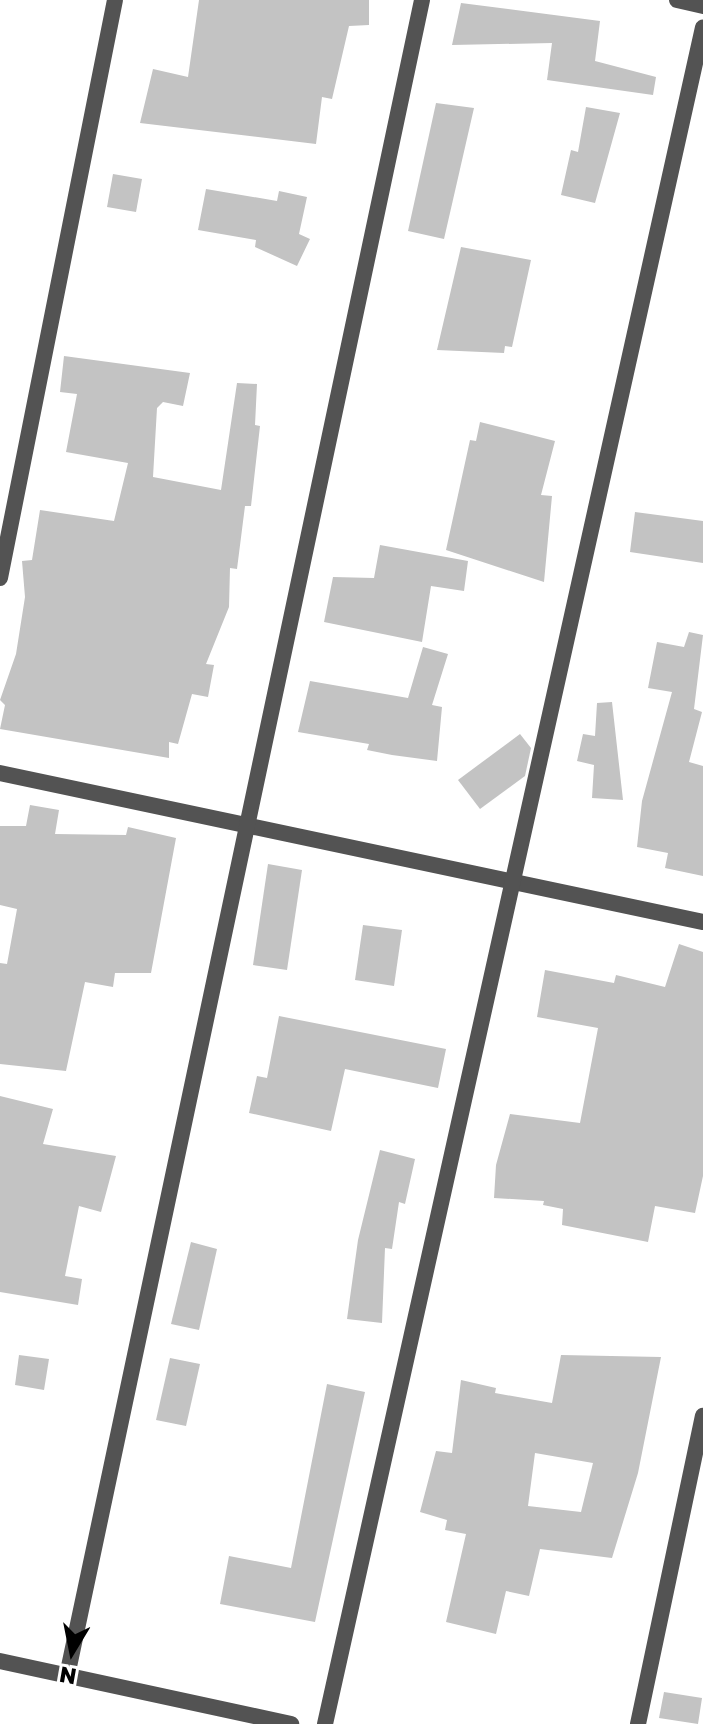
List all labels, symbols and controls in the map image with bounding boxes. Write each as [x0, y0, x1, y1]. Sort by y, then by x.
north arrow [32, 1612, 112, 1692]
text: N [57, 1661, 78, 1691]

